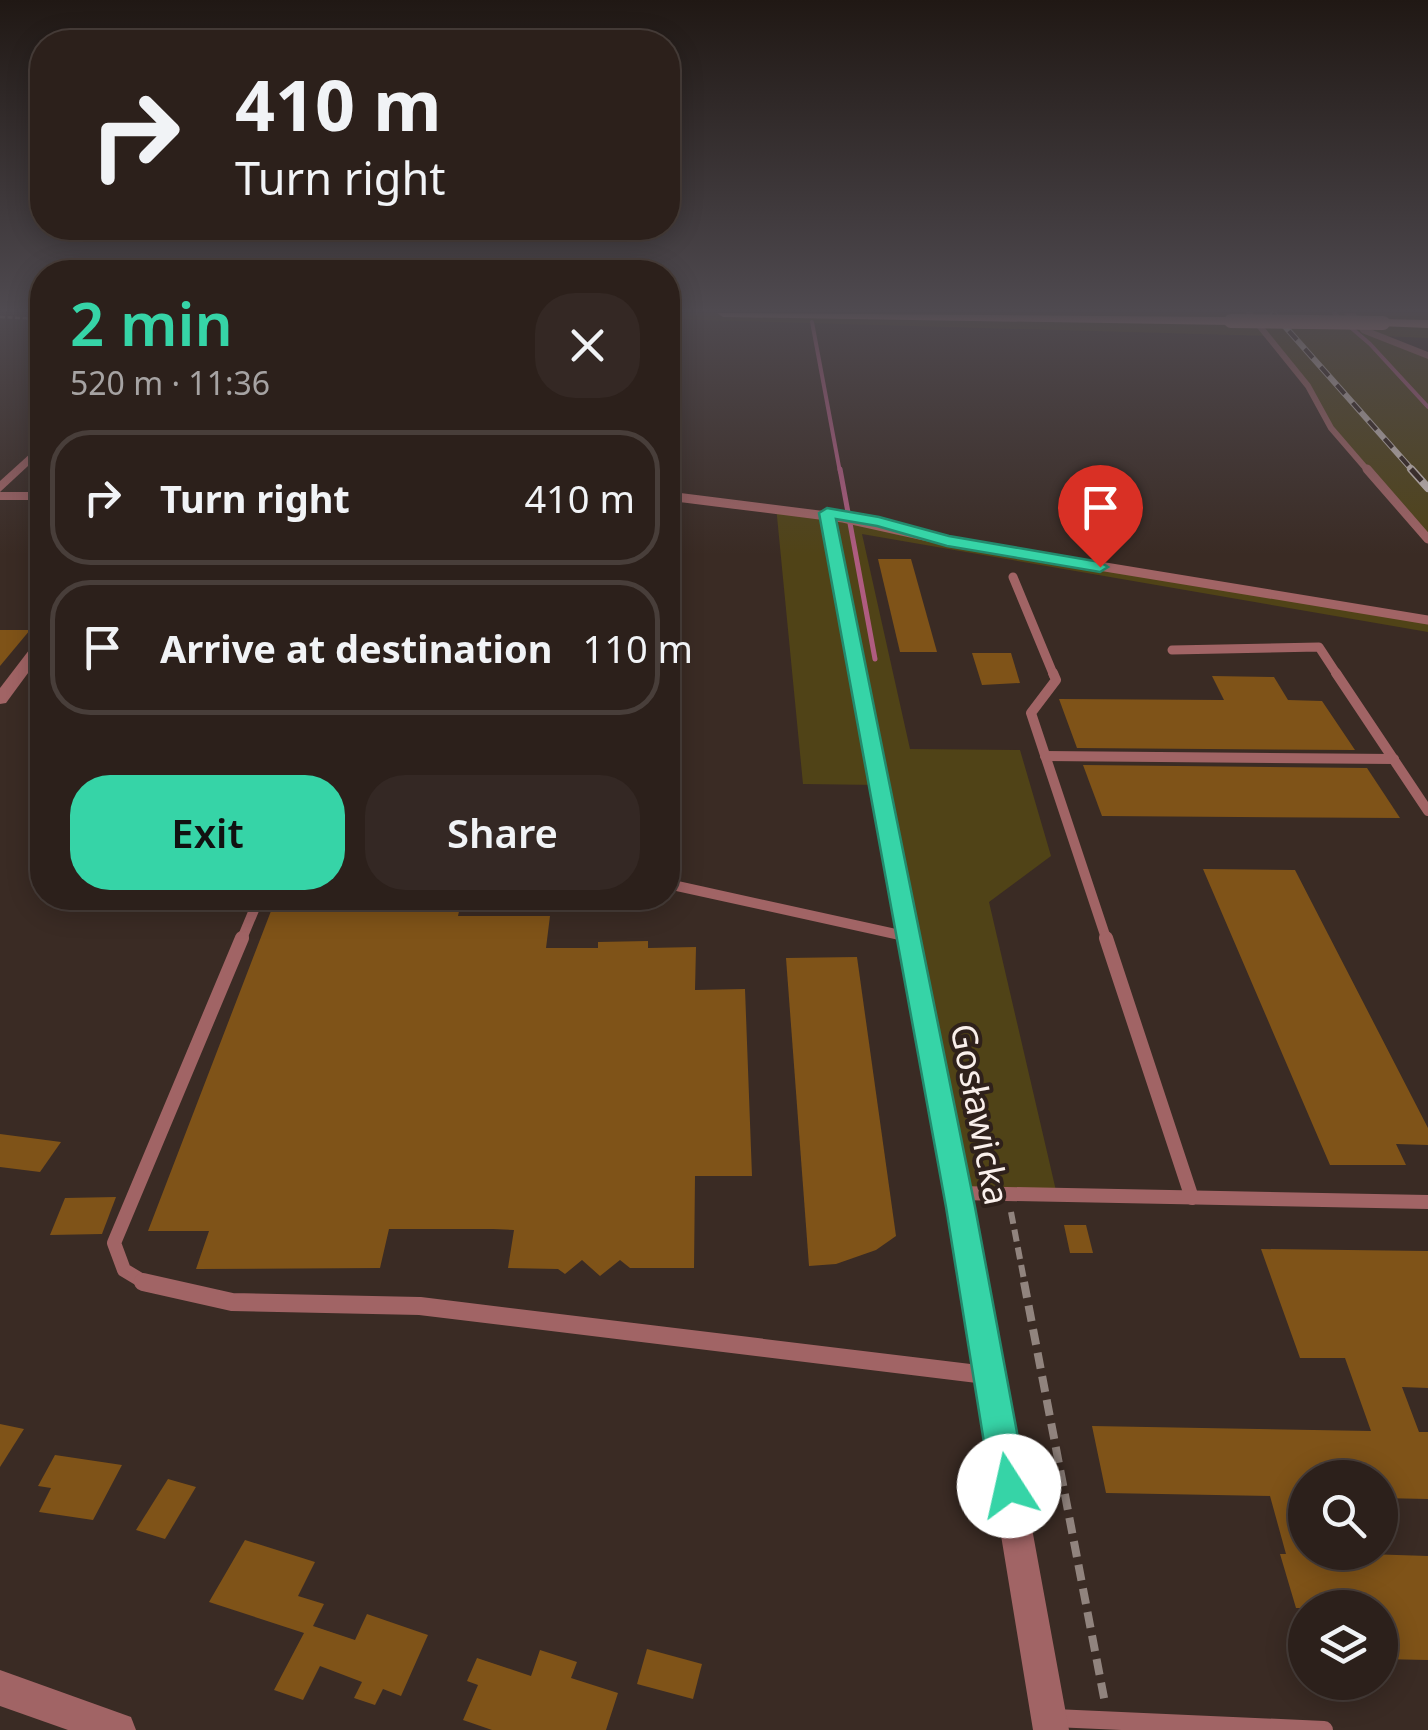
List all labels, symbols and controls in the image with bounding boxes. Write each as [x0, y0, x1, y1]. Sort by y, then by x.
text: 410 m [235, 56, 442, 152]
icon: right [70, 70, 200, 200]
text: Turn right [235, 147, 446, 208]
text: 2 min [70, 282, 233, 364]
button: close [535, 293, 640, 398]
text: 520 m · 11:36 [70, 361, 270, 404]
pin [1058, 465, 1143, 568]
icon: right [75, 470, 130, 525]
text: Turn right [160, 472, 350, 524]
text: 410 m [524, 472, 635, 524]
icon: arrive [1073, 480, 1128, 535]
icon: arrive [75, 620, 130, 675]
text: Arrive at destination [160, 622, 552, 674]
text: 110 m [582, 622, 693, 674]
button: Exit [70, 775, 345, 890]
button: Share [365, 775, 640, 890]
street label: Gosławicka [940, 1019, 1022, 1209]
position arrow [957, 1434, 1061, 1538]
map controls [1288, 1460, 1398, 1700]
button: search [1288, 1460, 1398, 1570]
button: layers [1288, 1590, 1398, 1700]

